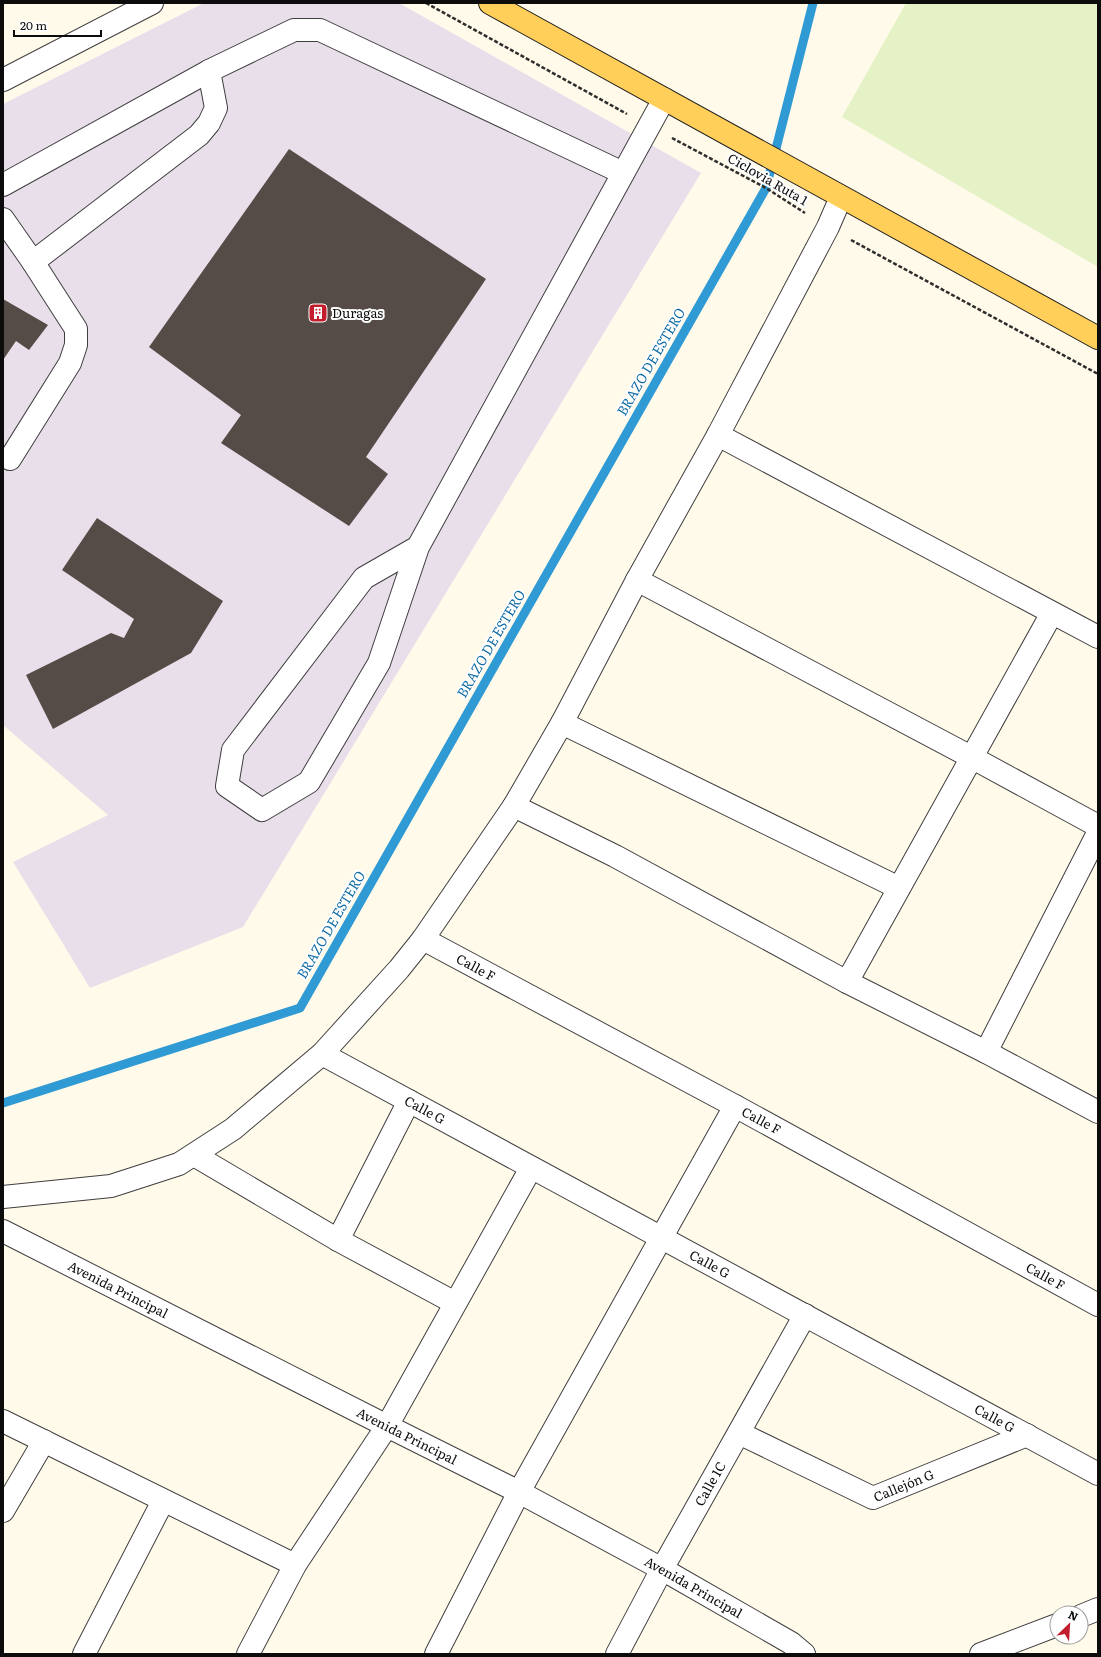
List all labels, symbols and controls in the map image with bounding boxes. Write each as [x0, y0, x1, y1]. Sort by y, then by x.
scale bar [14, 12, 101, 38]
text: 20 m [20, 16, 47, 34]
street label: Ciclovia Ruta 1 [725, 148, 812, 209]
building icon: Duragas [307, 302, 329, 324]
place label: Duragas [332, 303, 383, 322]
water label: BRAZO DE ESTERO [611, 304, 689, 419]
water label: BRAZO DE ESTERO [451, 586, 529, 701]
water label: BRAZO DE ESTERO [291, 867, 369, 982]
street label: Calle F [453, 949, 499, 985]
street label: Calle G [401, 1090, 449, 1128]
street label: Calle F [739, 1102, 785, 1138]
street label: Calle G [686, 1245, 734, 1282]
street label: Avenida Principal [65, 1256, 172, 1323]
street label: Calle F [1023, 1257, 1069, 1294]
street label: Calle G [971, 1399, 1019, 1437]
street label: Avenida Principal [354, 1402, 461, 1469]
street label: Calle 1C [689, 1458, 730, 1509]
street label: Callejón G [870, 1464, 937, 1506]
street label: Avenida Principal [641, 1551, 747, 1623]
north arrow [1049, 1605, 1089, 1645]
text: N [1066, 1606, 1081, 1624]

